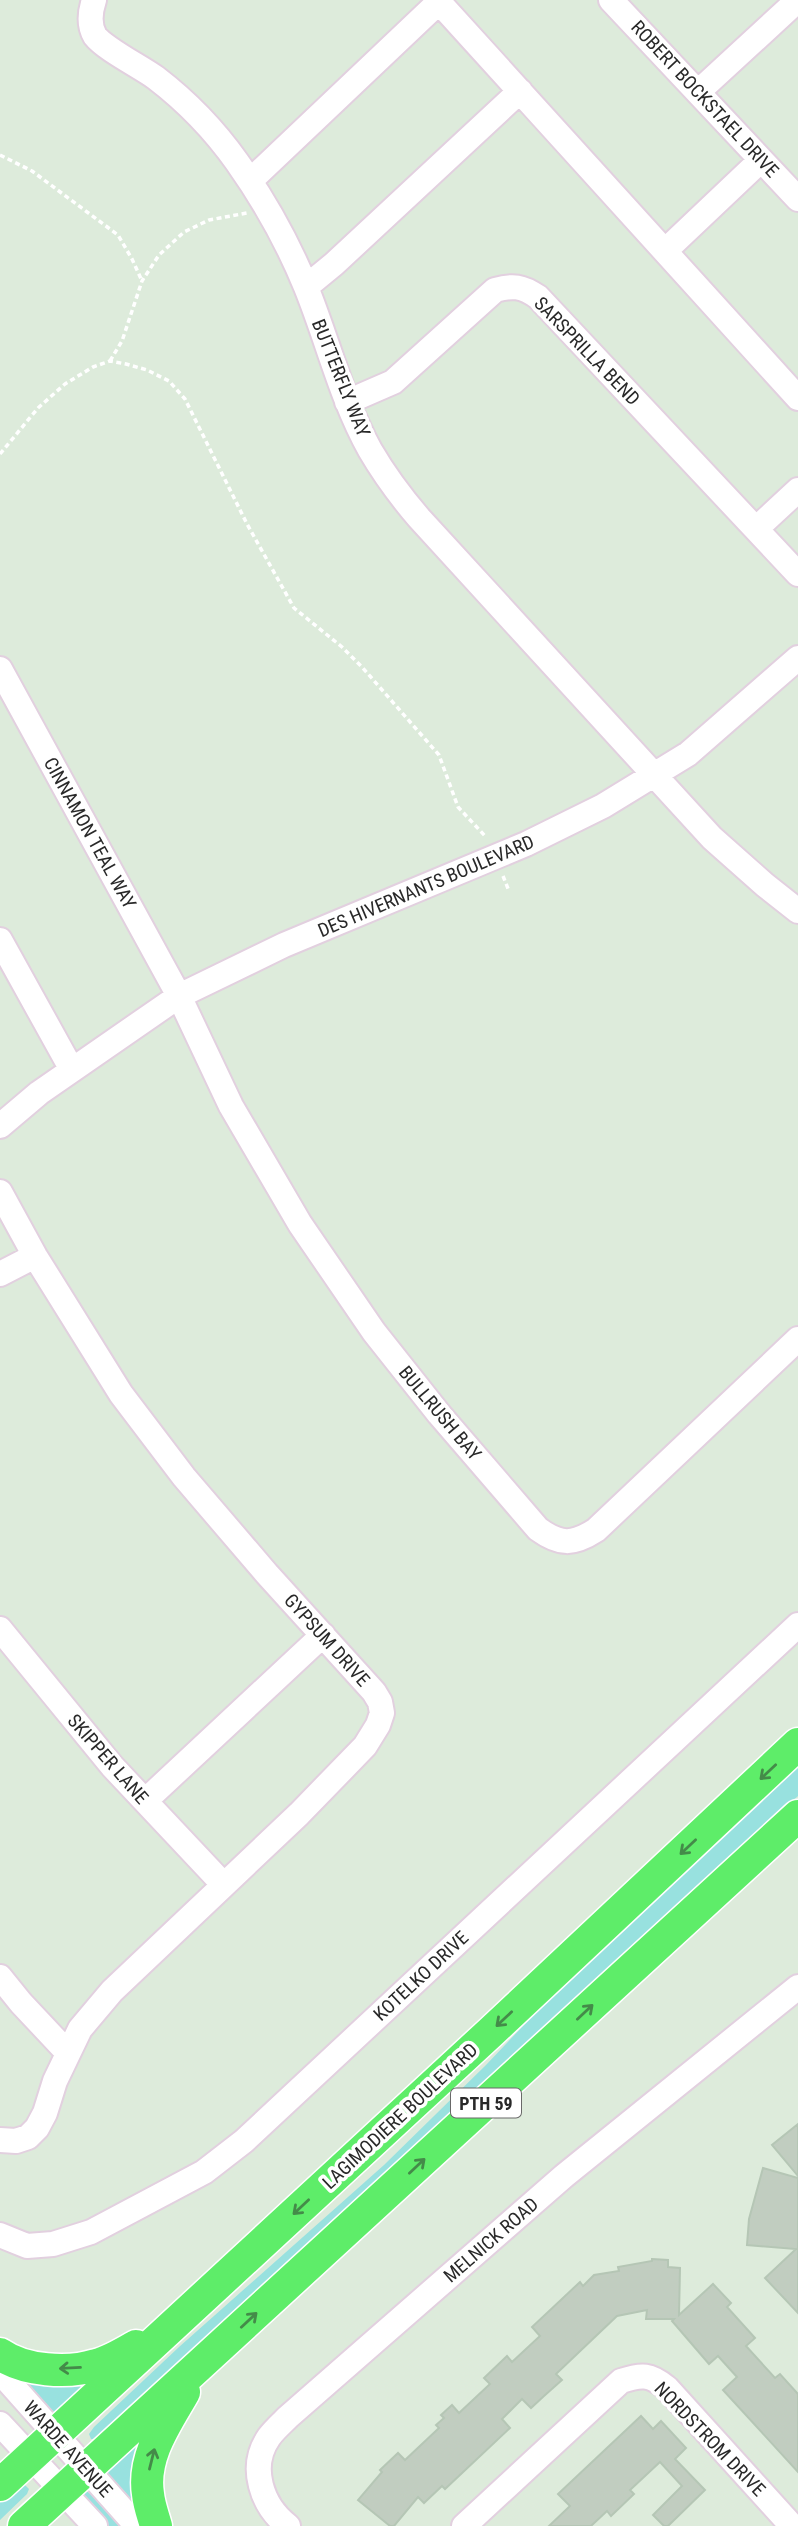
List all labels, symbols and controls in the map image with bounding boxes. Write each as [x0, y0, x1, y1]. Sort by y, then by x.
street label: ROBERT BOCKSTAEL DRIVE [626, 16, 784, 182]
street label: SARSPRILLA BEND [529, 292, 645, 410]
street label: BUTTERFLY WAY [307, 316, 375, 440]
street label: CINNAMON TEAL WAY [39, 753, 141, 913]
street label: DES HIVERNANTS BOULEVARD [315, 830, 537, 942]
street label: BULLRUSH BAY [394, 1361, 486, 1465]
street label: GYPSUM DRIVE [279, 1589, 375, 1691]
street label: SKIPPER LANE [63, 1709, 153, 1809]
one-way arrow [760, 1764, 777, 1781]
one-way arrow [679, 1839, 697, 1855]
street label: KOTELKO DRIVE [369, 1926, 473, 2026]
one-way arrow [576, 2004, 593, 2021]
one-way arrow [496, 2011, 513, 2028]
street label: LAGIMODIERE BOULEVARD [318, 2038, 482, 2194]
road number: PTH 59 [451, 2088, 521, 2118]
one-way arrow [408, 2158, 426, 2174]
street label: MELNICK ROAD [439, 2193, 543, 2287]
one-way arrow [293, 2199, 310, 2216]
one-way arrow [240, 2312, 258, 2328]
one-way arrow [59, 2362, 82, 2375]
street label: NORDSTROM DRIVE [650, 2377, 770, 2501]
street label: WARDE AVENUE [19, 2396, 117, 2502]
one-way arrow [145, 2448, 159, 2471]

